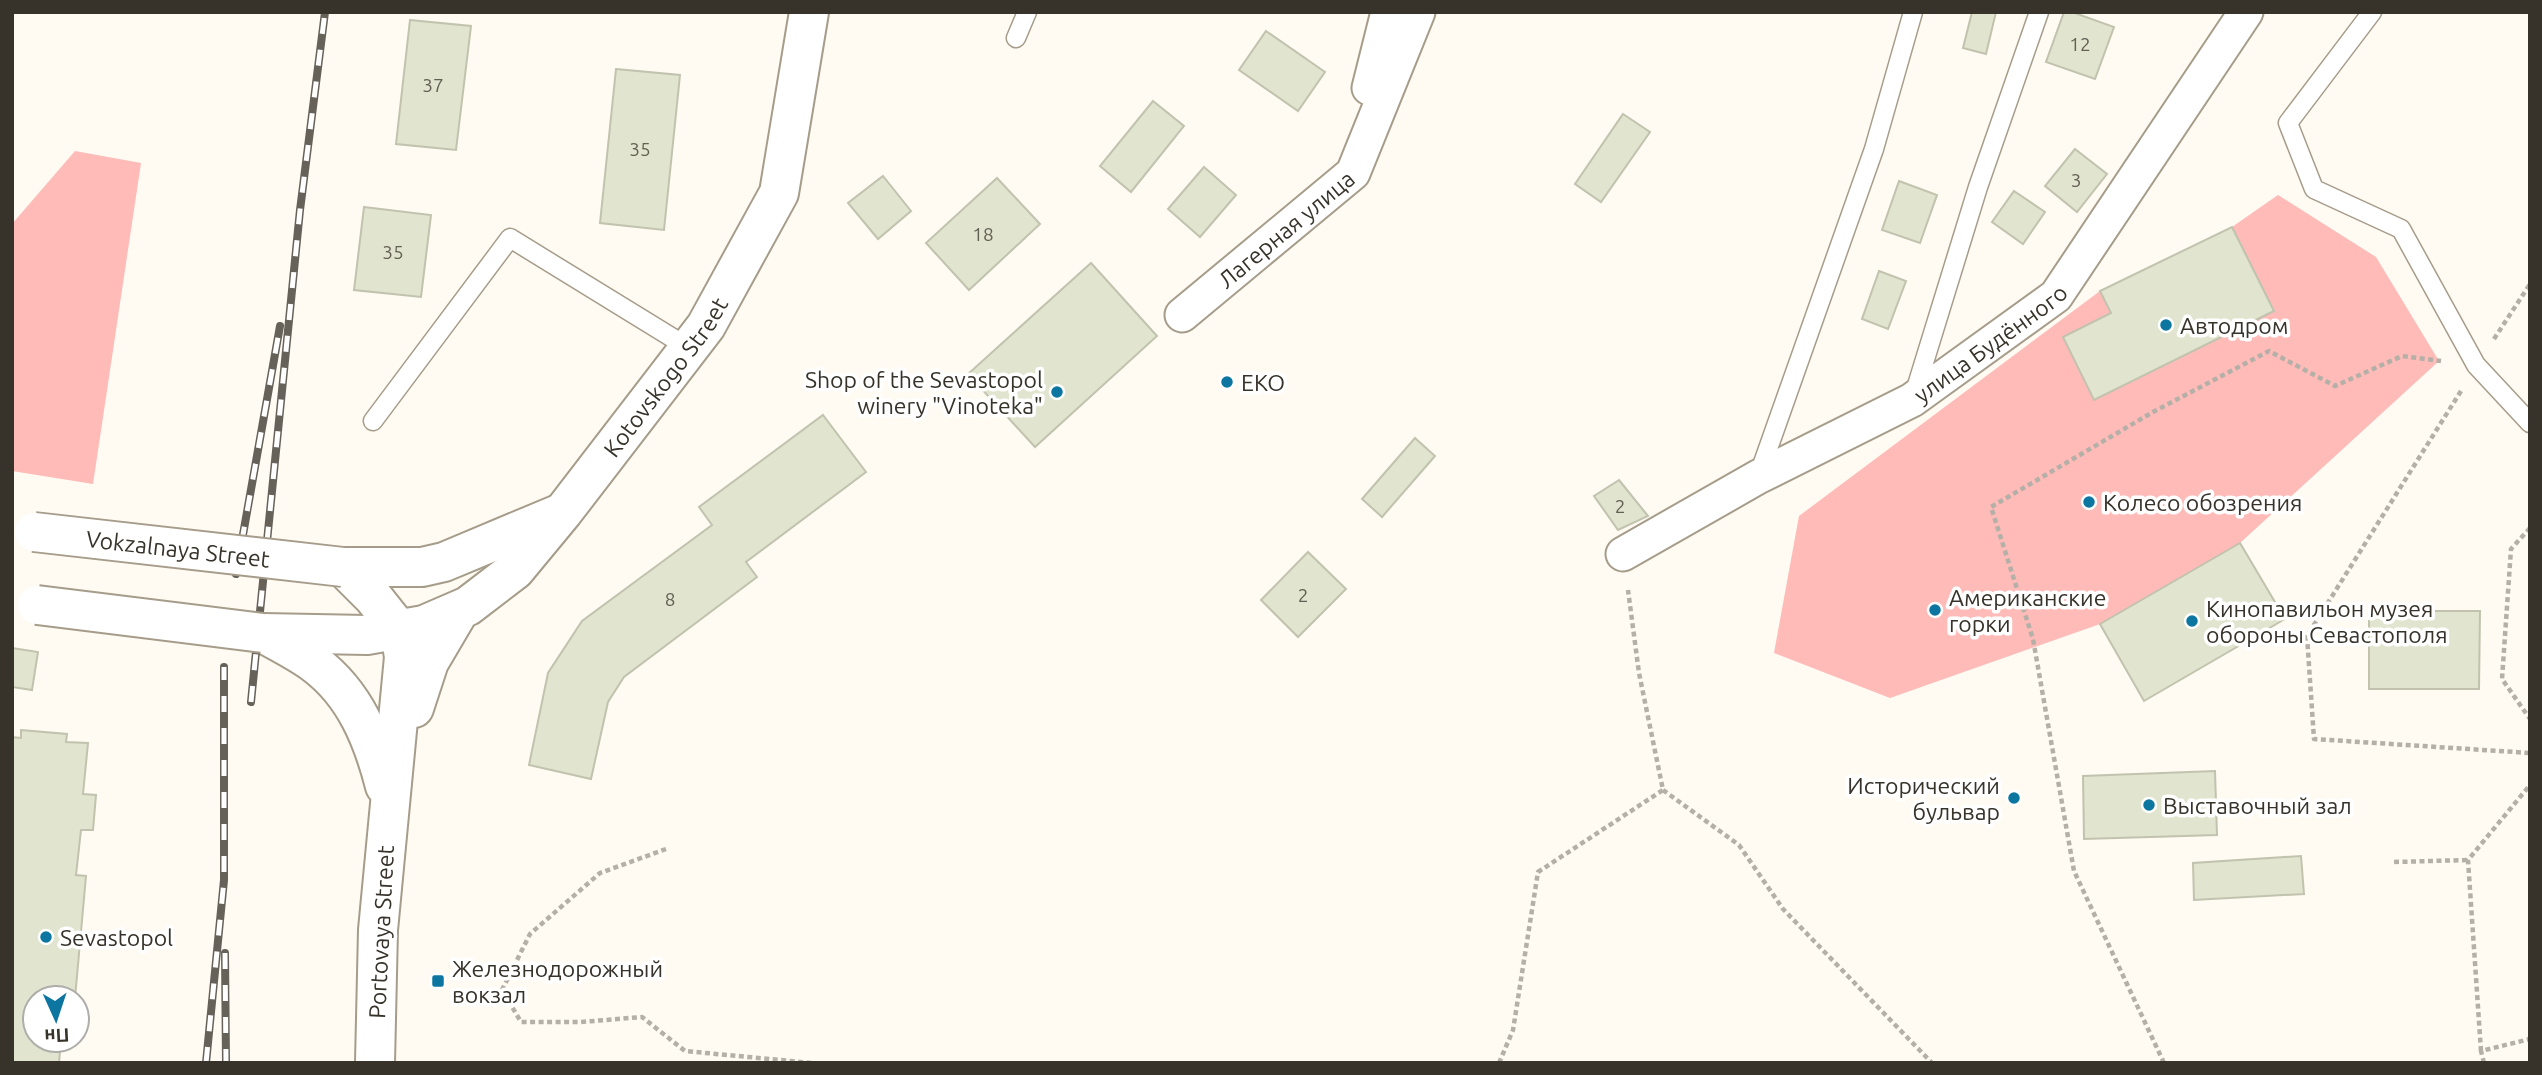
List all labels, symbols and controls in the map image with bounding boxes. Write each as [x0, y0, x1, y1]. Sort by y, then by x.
house number: 12 [2069, 33, 2091, 55]
house number: 37 [422, 74, 444, 96]
house number: 35 [629, 138, 651, 160]
street label: Лагерная улица [1213, 165, 1359, 292]
house number: 3 [2071, 169, 2081, 191]
house number: 18 [972, 223, 994, 245]
house number: 35 [382, 241, 404, 263]
street label: улица Будённого [1909, 281, 2072, 407]
street label: Kotovskogo Street [598, 293, 732, 461]
place label: Автодром [2180, 313, 2288, 338]
marker: Автодром [2158, 317, 2174, 333]
place label: Shop of the Sevastopol winery "Vinoteka" [805, 367, 1043, 418]
place label: EKO [1241, 370, 1285, 395]
marker: EKO [1219, 374, 1235, 390]
marker: Shop of the Sevastopol winery "Vinoteka" [1049, 384, 1065, 400]
place label: Колесо обозрения [2103, 490, 2302, 515]
marker: Колесо обозрения [2081, 494, 2097, 510]
house number: 2 [1615, 495, 1625, 517]
street label: Vokzalnaya Street [85, 526, 271, 571]
house number: 2 [1298, 584, 1308, 606]
place label: Американские горки [1949, 585, 2106, 636]
house number: 8 [665, 588, 675, 610]
place label: Кинопавильон музея обороны Севастополя [2206, 596, 2448, 647]
marker: Американские горки [1927, 602, 1943, 618]
marker: Кинопавильон музея обороны Севастополя [2184, 613, 2200, 629]
place label: Исторический бульвар [1847, 773, 2000, 824]
marker: Исторический бульвар [2006, 790, 2022, 806]
place label: Выставочный зал [2163, 793, 2352, 818]
marker: Выставочный зал [2141, 797, 2157, 813]
street label: Portovaya Street [364, 845, 398, 1019]
place label: Sevastopol [60, 925, 173, 950]
marker: Sevastopol [38, 929, 54, 945]
place label: Железнодорожный вокзал [452, 956, 663, 1007]
marker: Железнодорожный вокзал [430, 973, 446, 989]
north arrow [21, 984, 91, 1054]
text: Пн [44, 1024, 70, 1048]

